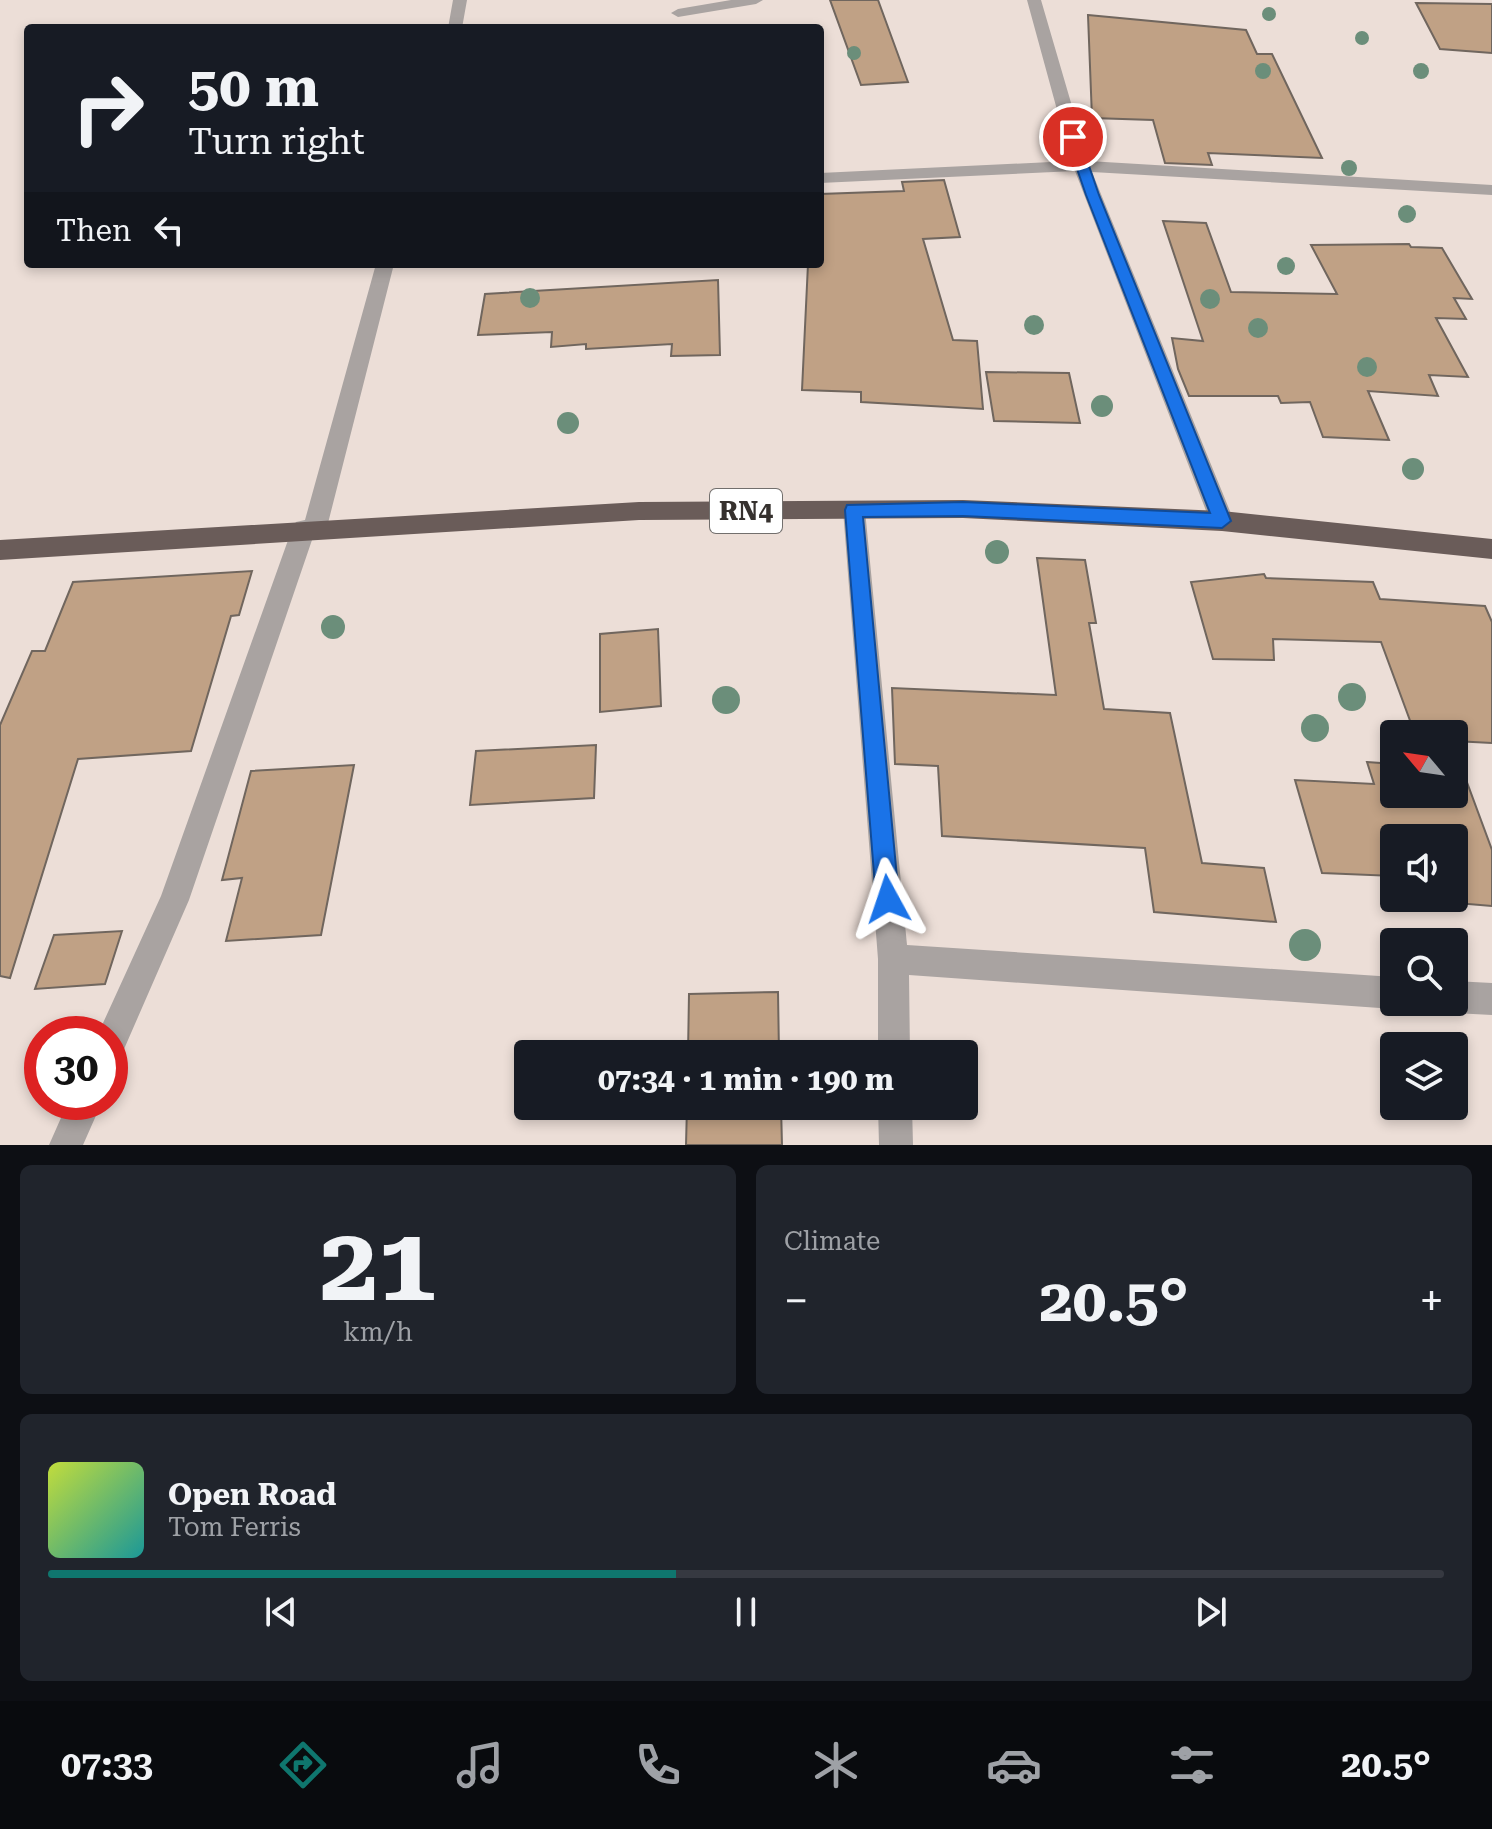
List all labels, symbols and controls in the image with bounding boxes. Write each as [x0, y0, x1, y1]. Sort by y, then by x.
text: 50 m [188, 54, 319, 120]
icon: right [56, 56, 160, 160]
pin [1039, 103, 1107, 171]
icon: arrive [1051, 115, 1095, 159]
text: Turn right [188, 121, 365, 163]
icon: left [147, 208, 191, 252]
text: Then [56, 213, 131, 248]
road number: RN4 [710, 489, 782, 533]
north arrow [1380, 720, 1468, 808]
map controls [1380, 720, 1468, 1120]
button: sound [1380, 824, 1468, 912]
position arrow [846, 857, 930, 941]
button: search [1380, 928, 1468, 1016]
speed limit sign: 30 [24, 1016, 128, 1120]
button: layers [1380, 1032, 1468, 1120]
text: 07:34 · 1 min · 190 m [598, 1062, 894, 1097]
text: 21 [320, 1204, 436, 1325]
text: Climate [784, 1226, 880, 1256]
text: 20.5° [1039, 1265, 1189, 1336]
text: − [784, 1275, 809, 1327]
text: + [1419, 1275, 1444, 1327]
text: km/h [343, 1317, 413, 1347]
text: Open Road [168, 1477, 336, 1512]
text: Tom Ferris [168, 1512, 301, 1542]
icon: previous [259, 1590, 303, 1634]
icon: pause [724, 1590, 768, 1634]
icon: next [1189, 1590, 1233, 1634]
icon: directions [275, 1737, 331, 1793]
icon: music [452, 1737, 508, 1793]
icon: phone [630, 1737, 686, 1793]
icon: climate [808, 1737, 864, 1793]
icon: car [986, 1737, 1042, 1793]
icon: filters [1164, 1737, 1220, 1793]
text: 07:33 [61, 1744, 153, 1786]
text: 20.5° [1341, 1744, 1431, 1786]

